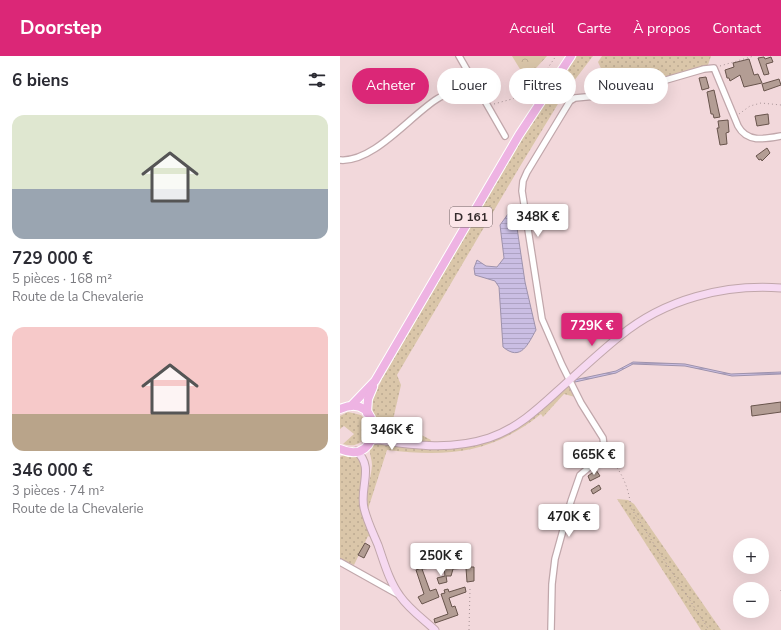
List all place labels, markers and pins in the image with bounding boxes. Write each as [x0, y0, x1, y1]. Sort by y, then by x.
pin: 348K € [505, 204, 571, 238]
pin: 729K € [559, 313, 625, 347]
pin: 346K € [359, 417, 425, 451]
pin: 665K € [561, 442, 627, 476]
pin: 470K € [536, 504, 602, 538]
pin: 250K € [408, 543, 474, 577]

